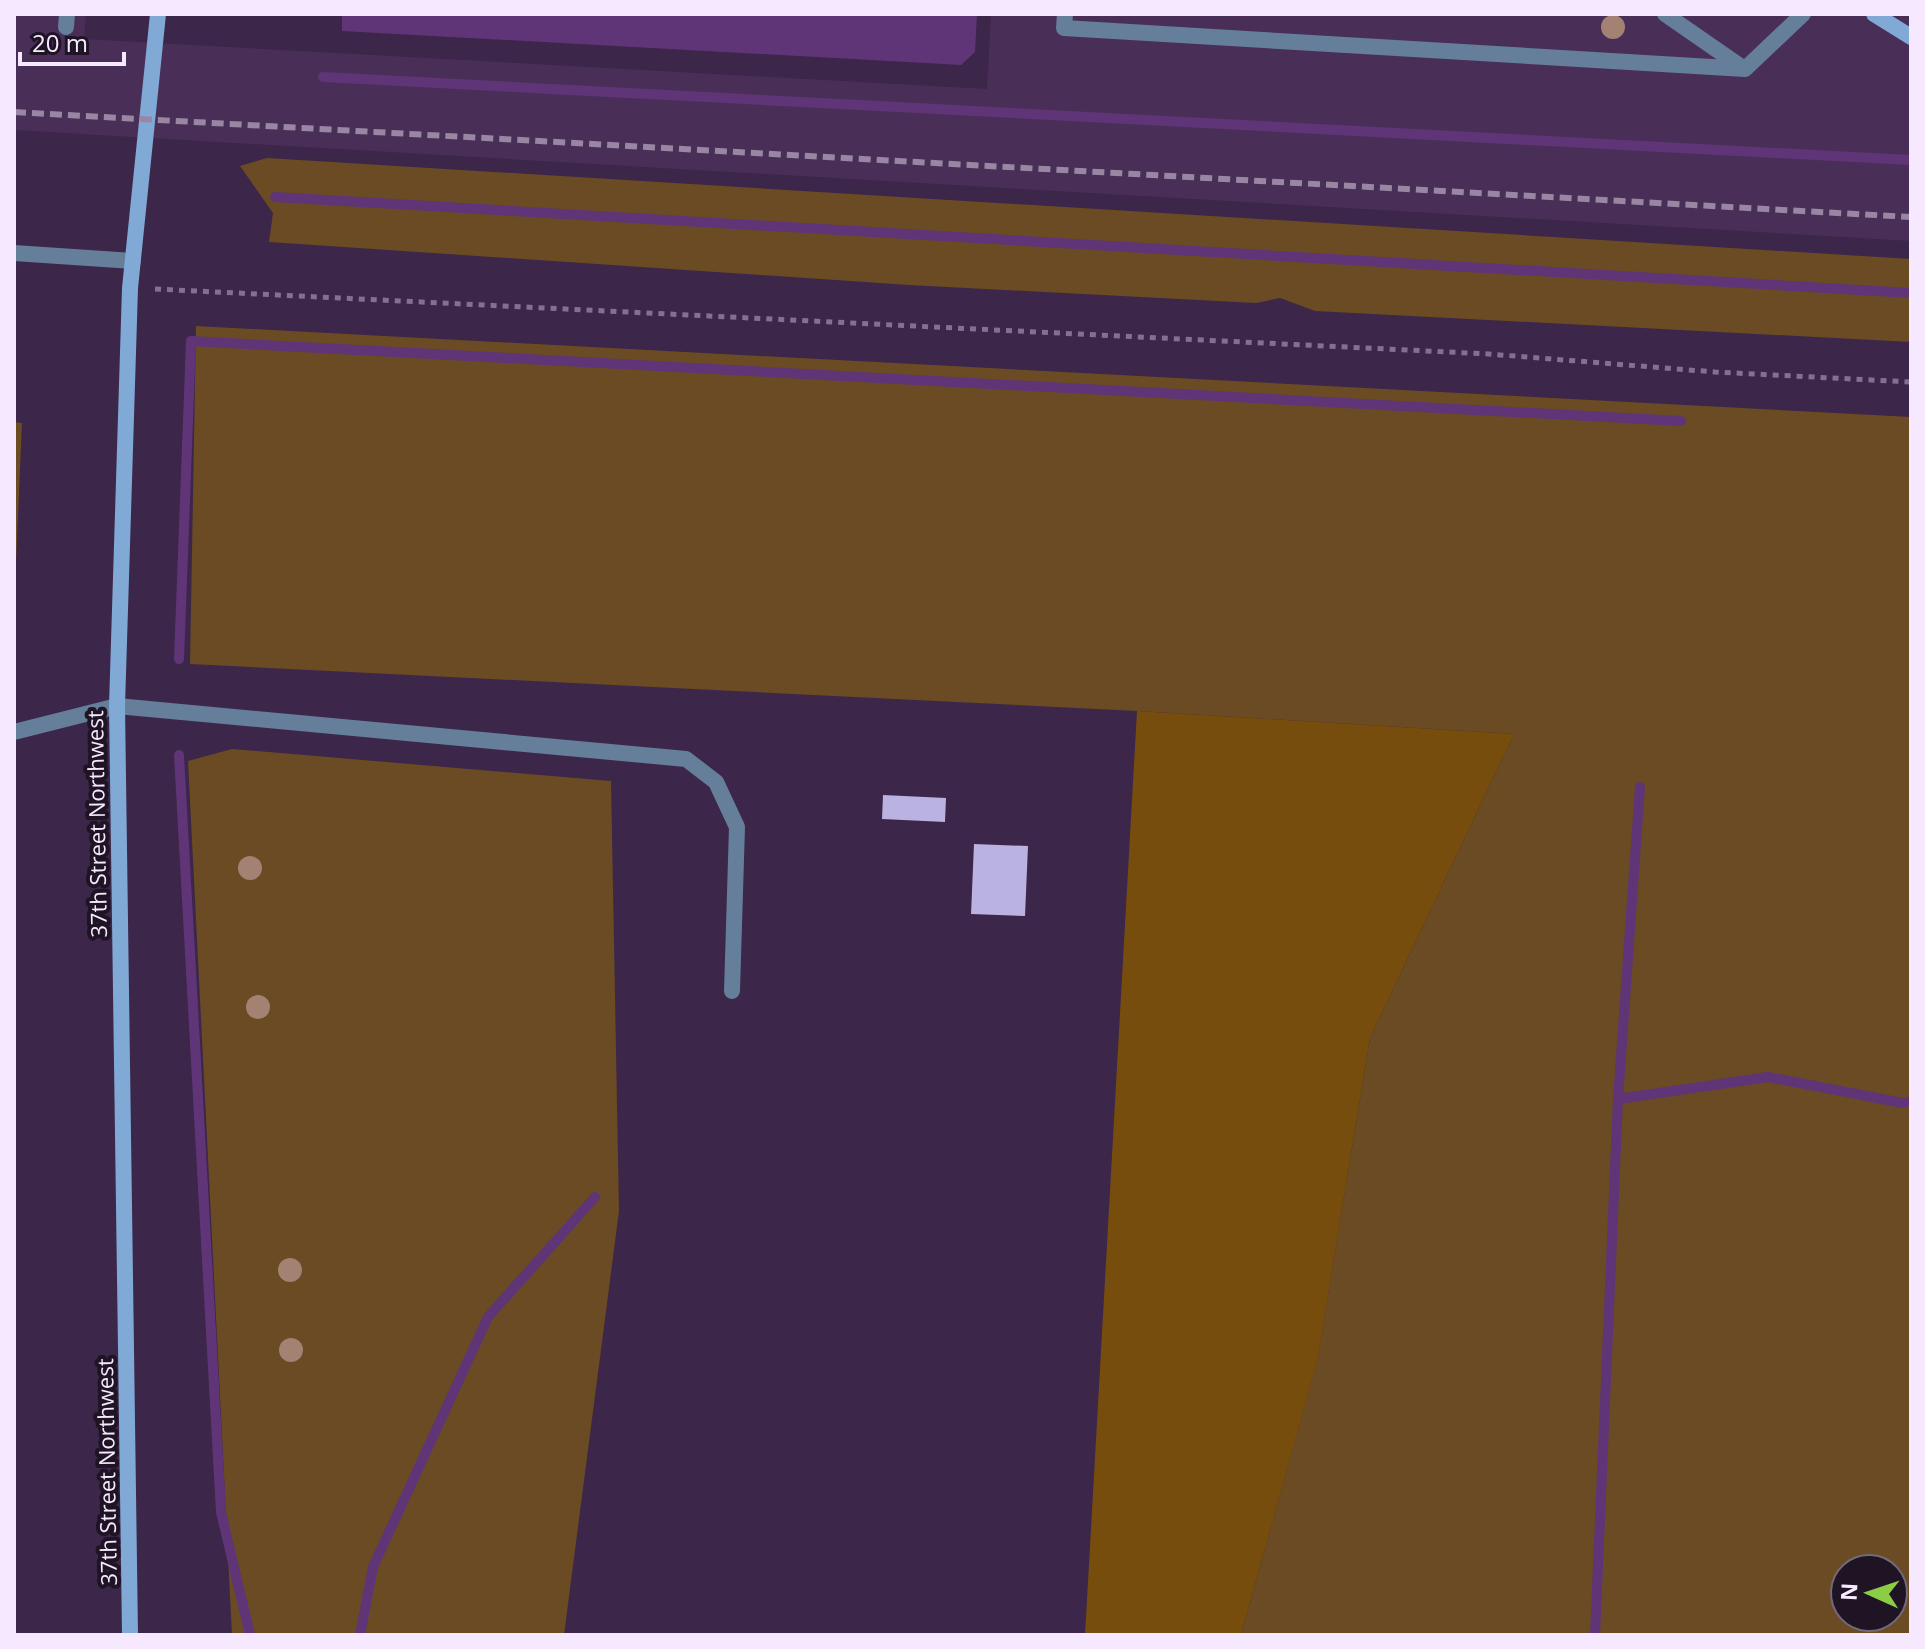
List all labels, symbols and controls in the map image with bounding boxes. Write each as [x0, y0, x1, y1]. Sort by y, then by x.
scale bar [20, 16, 124, 66]
text: 20 m [32, 26, 88, 59]
street label: 37th Street Northwest [79, 710, 113, 938]
street label: 37th Street Northwest [89, 1358, 123, 1586]
north arrow [1829, 1553, 1909, 1633]
text: N [1833, 1582, 1863, 1602]

